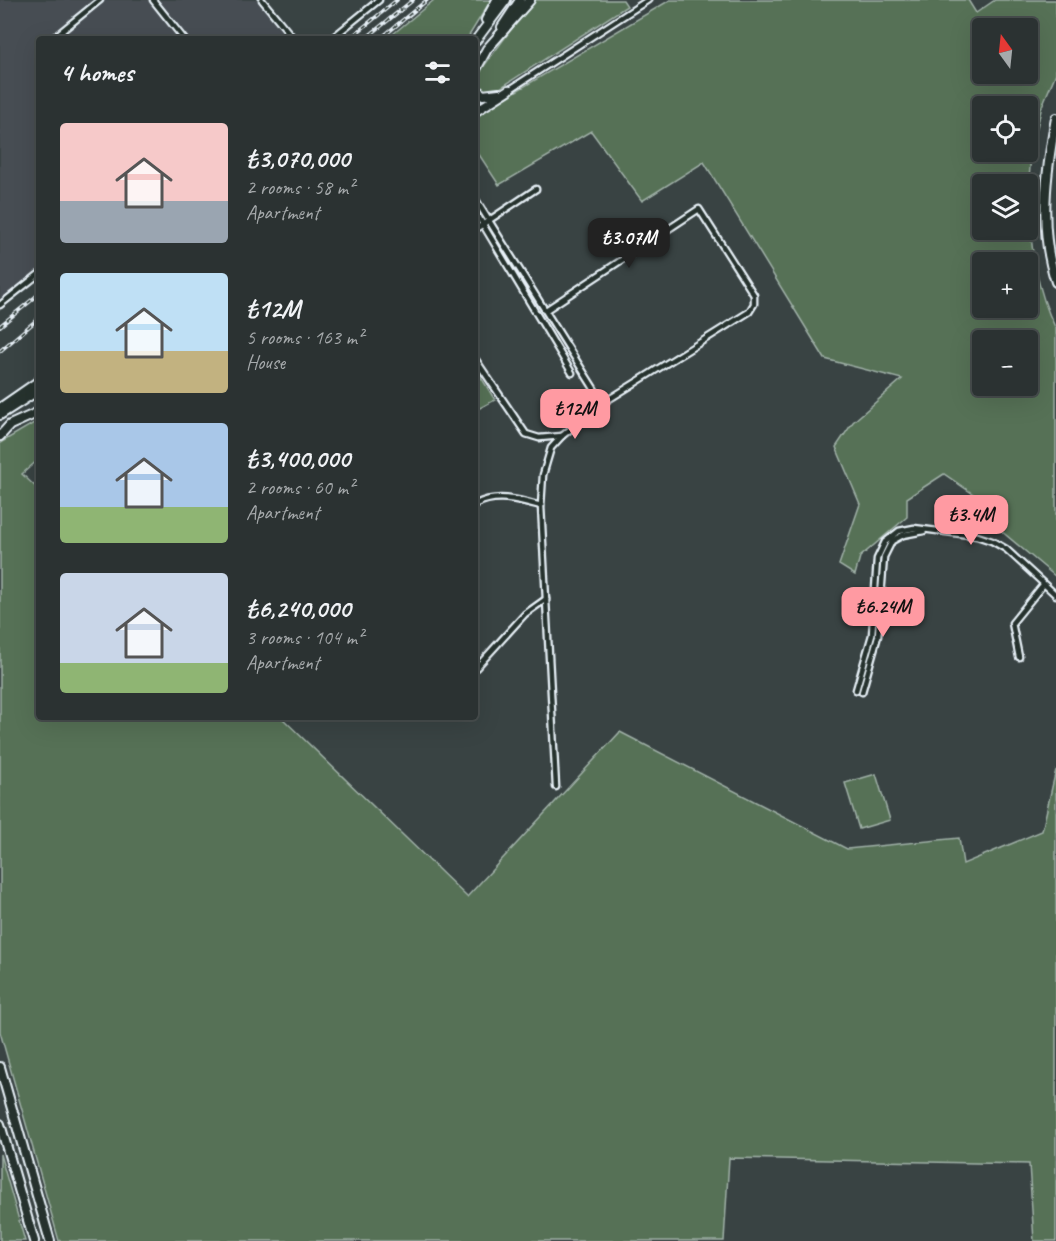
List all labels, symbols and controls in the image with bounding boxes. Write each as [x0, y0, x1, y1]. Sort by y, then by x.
north arrow [972, 18, 1038, 84]
map controls [972, 18, 1038, 396]
text: 4 homes [60, 56, 133, 89]
icon: filters [421, 56, 454, 89]
button: locate [972, 96, 1038, 162]
text: ₺3,070,000 [246, 142, 350, 175]
icon: home [108, 147, 180, 219]
button: layers [972, 174, 1038, 240]
text: 2 rooms · 58 m² [246, 175, 354, 200]
text: Apartment [246, 200, 319, 225]
pin: ₺3.07M [580, 218, 678, 269]
text: ₺3.07M [602, 225, 656, 250]
button: + [972, 252, 1038, 318]
text: ₺12M [246, 292, 300, 325]
icon: home [108, 297, 180, 369]
text: 5 rooms · 163 m² [246, 325, 363, 350]
button: − [972, 330, 1038, 396]
text: House [246, 350, 285, 375]
pin: ₺12M [539, 389, 611, 440]
text: ₺12M [554, 396, 596, 421]
text: ₺3,400,000 [246, 442, 350, 475]
icon: home [108, 447, 180, 519]
text: 2 rooms · 60 m² [246, 475, 354, 500]
pin: ₺3.4M [929, 495, 1013, 546]
text: Apartment [246, 500, 319, 525]
text: ₺3.4M [948, 502, 994, 527]
pin: ₺6.24M [834, 587, 932, 638]
text: ₺6,240,000 [246, 592, 350, 625]
text: ₺6.24M [856, 594, 910, 619]
icon: home [108, 597, 180, 669]
text: 3 rooms · 104 m² [246, 625, 363, 650]
text: Apartment [246, 650, 319, 675]

